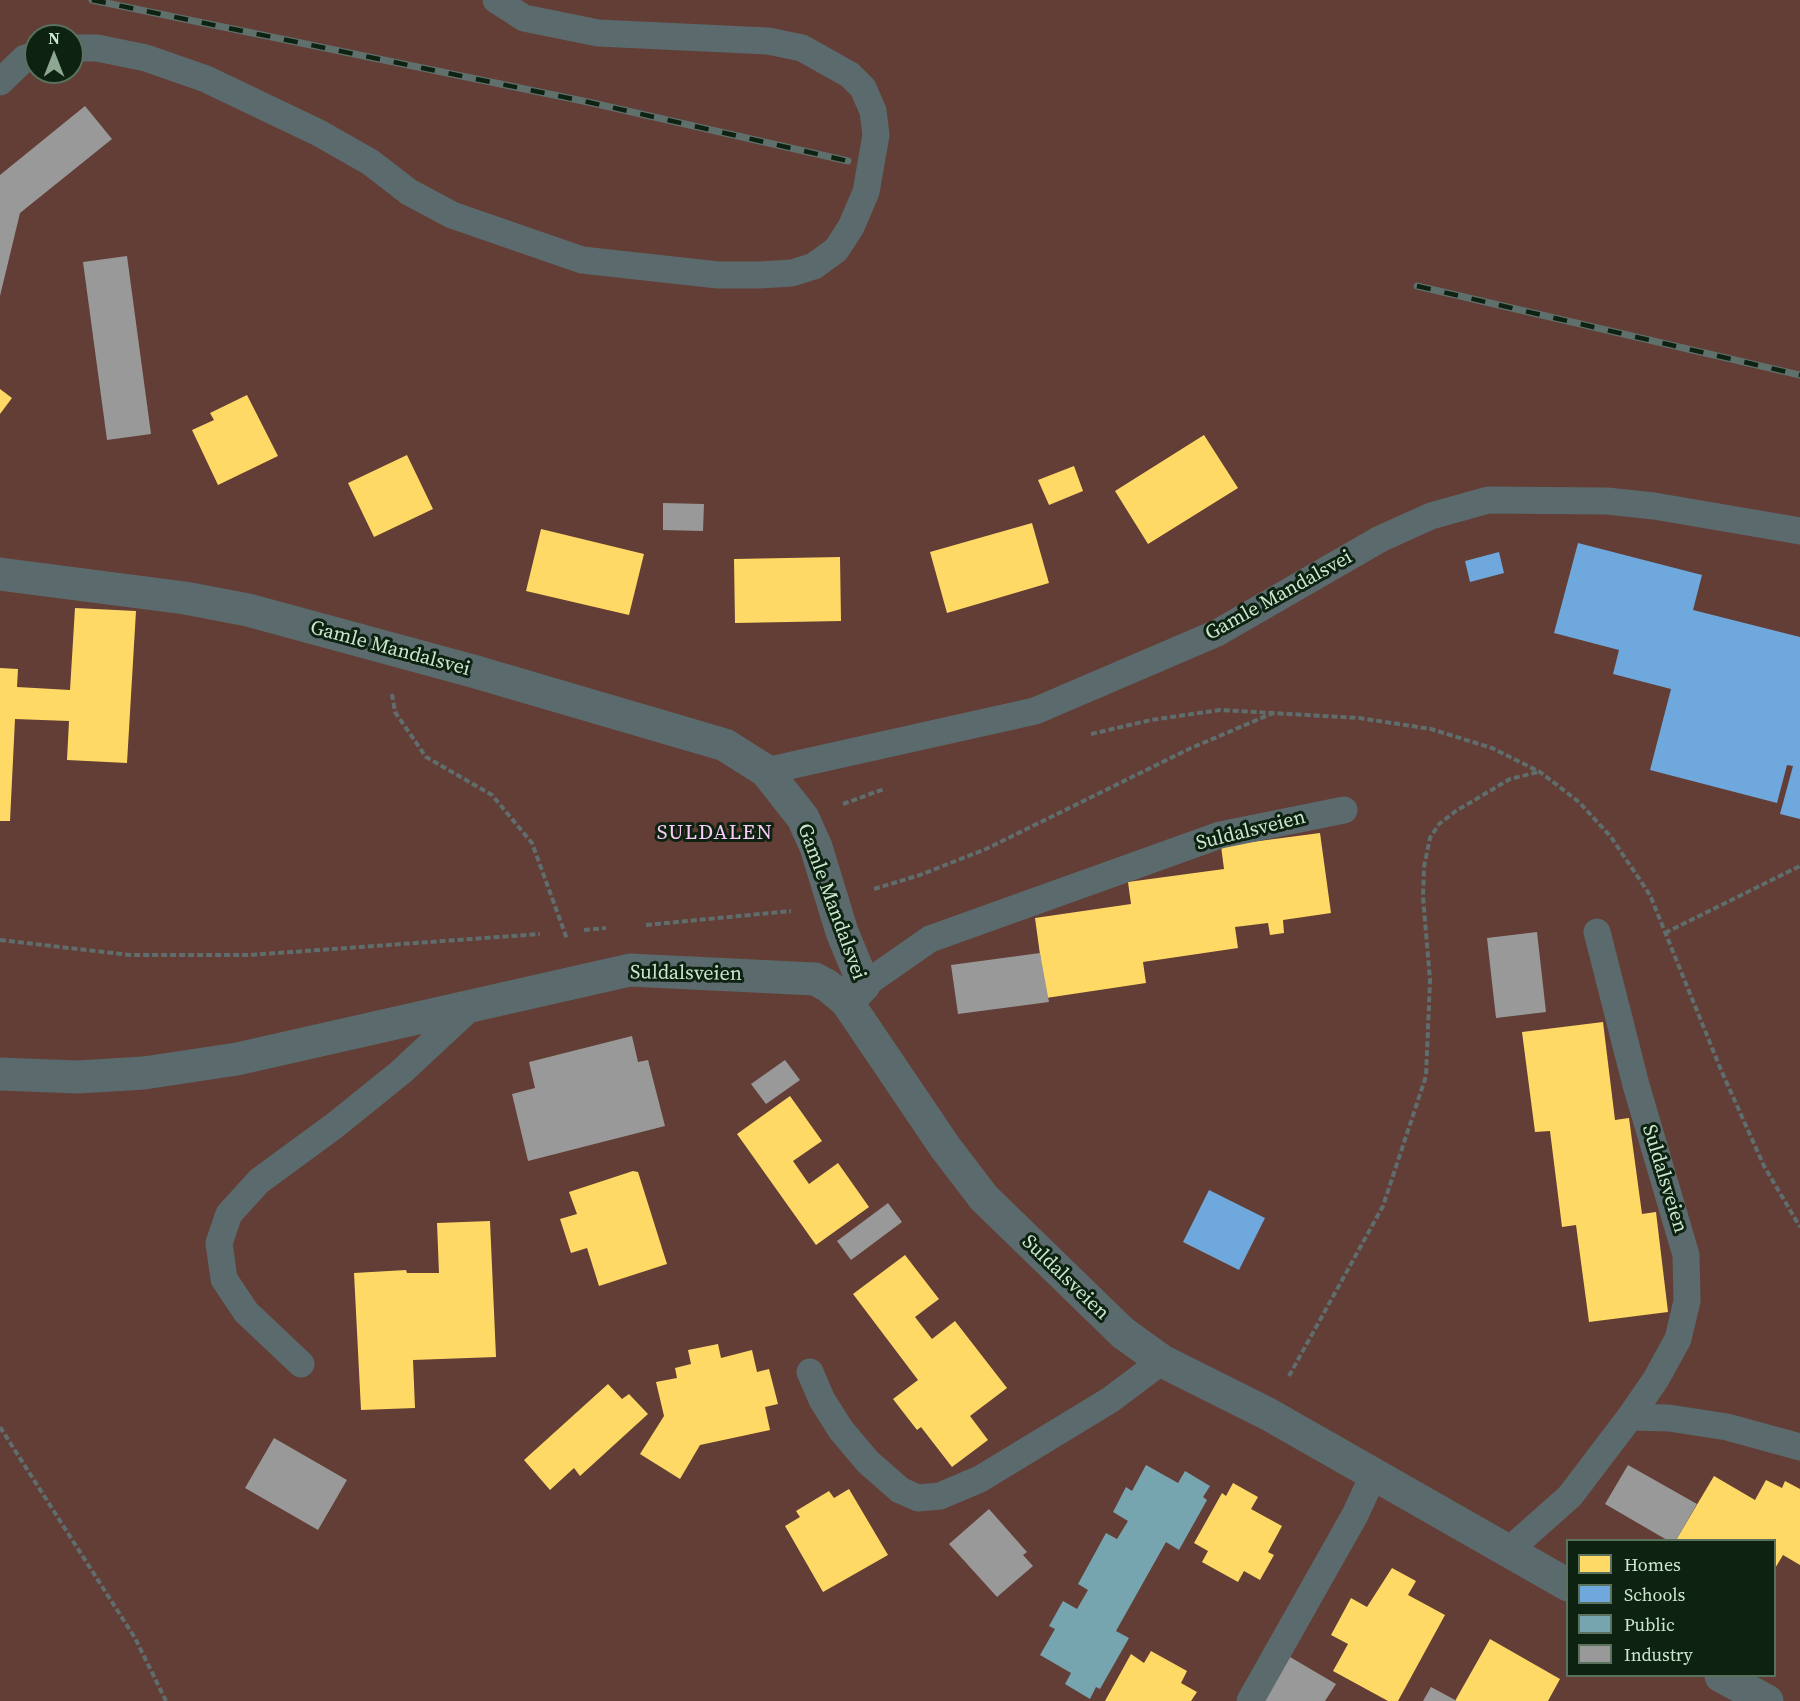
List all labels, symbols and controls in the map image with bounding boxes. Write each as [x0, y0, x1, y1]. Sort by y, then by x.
north arrow [24, 24, 84, 84]
text: N [48, 27, 60, 49]
street label: Gamle Mandalsvei [1201, 546, 1357, 646]
street label: Gamle Mandalsvei [308, 616, 472, 682]
street label: Suldalsveien [1194, 806, 1308, 856]
district label: SULDALEN [657, 821, 773, 847]
street label: Gamle Mandalsvei [792, 821, 870, 983]
street label: Suldalsveien [630, 961, 742, 987]
street label: Suldalsveien [1636, 1122, 1692, 1236]
street label: Suldalsveien [1016, 1231, 1114, 1325]
legend [1566, 1539, 1776, 1677]
text: Homes [1624, 1552, 1681, 1577]
text: Schools [1624, 1582, 1685, 1607]
text: Public [1624, 1612, 1675, 1637]
text: Industry [1624, 1642, 1693, 1667]

